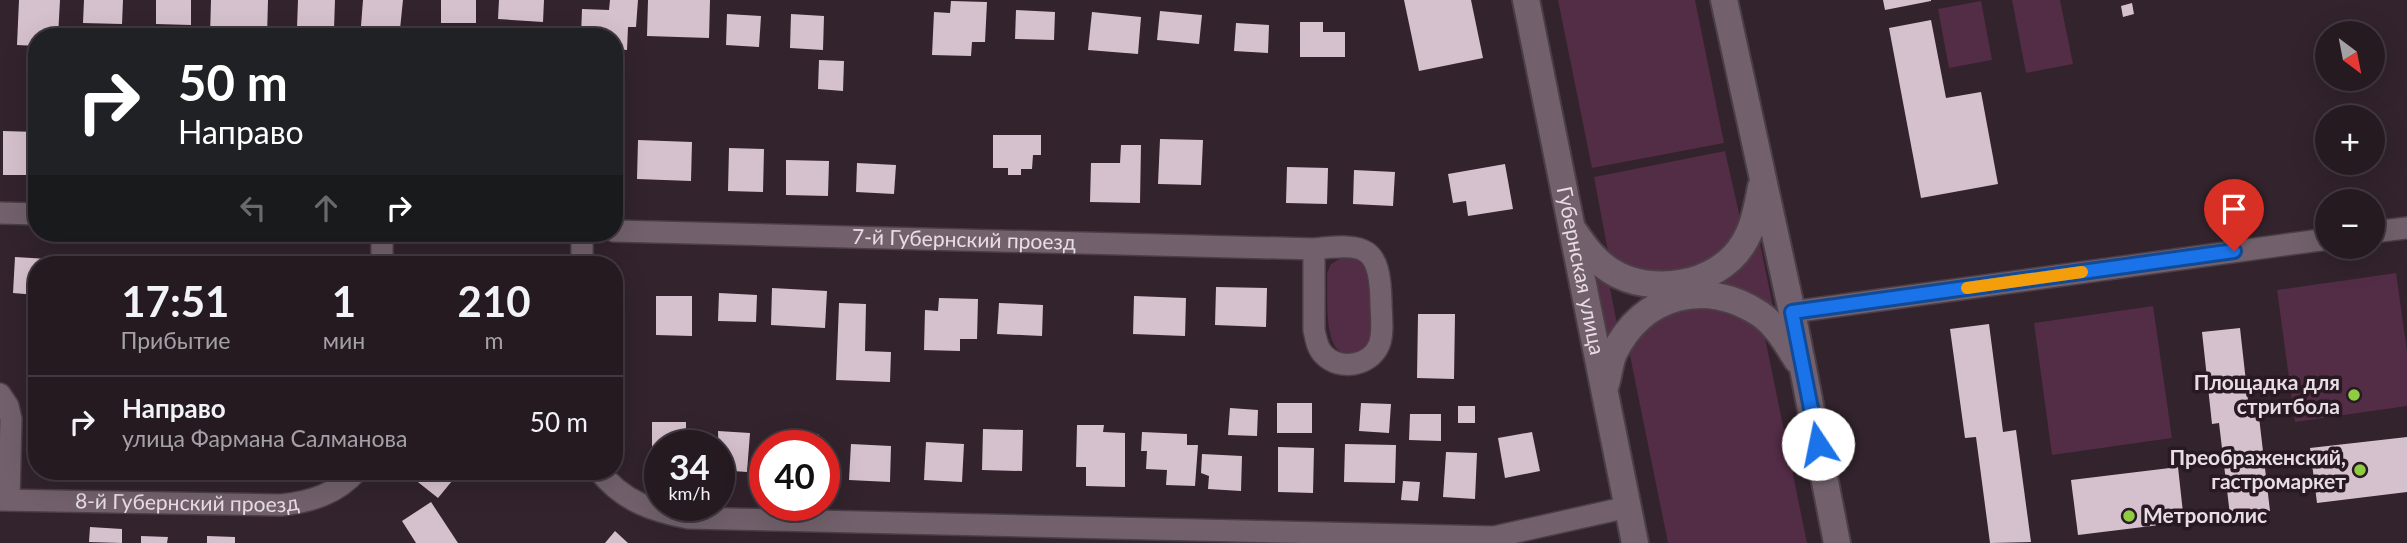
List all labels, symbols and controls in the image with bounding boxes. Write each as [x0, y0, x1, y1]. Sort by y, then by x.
north arrow [2315, 21, 2385, 91]
map controls [2315, 21, 2385, 259]
text: 50 m [178, 53, 288, 111]
icon: right [63, 56, 154, 147]
button: + [2315, 105, 2385, 175]
text: Направо [178, 112, 304, 151]
pin [2204, 179, 2264, 251]
street label: Губернская улица [1553, 184, 1611, 357]
icon: left [234, 189, 272, 227]
icon: ahead [307, 189, 345, 227]
icon: right [380, 189, 418, 227]
button: − [2315, 189, 2385, 259]
icon: arrive [2215, 190, 2253, 228]
street label: 7-й Губернский проезд [852, 223, 1076, 254]
text: 17:51 [121, 276, 229, 326]
text: 1 [332, 276, 356, 326]
text: 210 [458, 276, 531, 326]
text: Прибытие [120, 326, 230, 354]
text: мин [323, 326, 365, 354]
text: m [485, 326, 504, 354]
place label: Площадка для стритбола [2194, 369, 2340, 418]
marker: Площадка для стритбола [2346, 387, 2362, 403]
text: Направо [122, 392, 226, 424]
icon: right [63, 403, 101, 441]
text: 50 m [530, 406, 588, 438]
position arrow [1781, 407, 1855, 481]
text: улица Фармана Салманова [122, 424, 407, 452]
speed limit sign: 40 [749, 430, 840, 521]
place label: Преображенский, гастромаркет [2169, 444, 2346, 493]
text: 34 [669, 445, 710, 487]
marker: Преображенский, гастромаркет [2352, 462, 2368, 478]
text: km/h [668, 482, 711, 504]
street label: 8-й Губернский проезд [75, 487, 301, 516]
place label: Метрополис [2143, 502, 2267, 527]
marker: Метрополис [2121, 508, 2137, 524]

